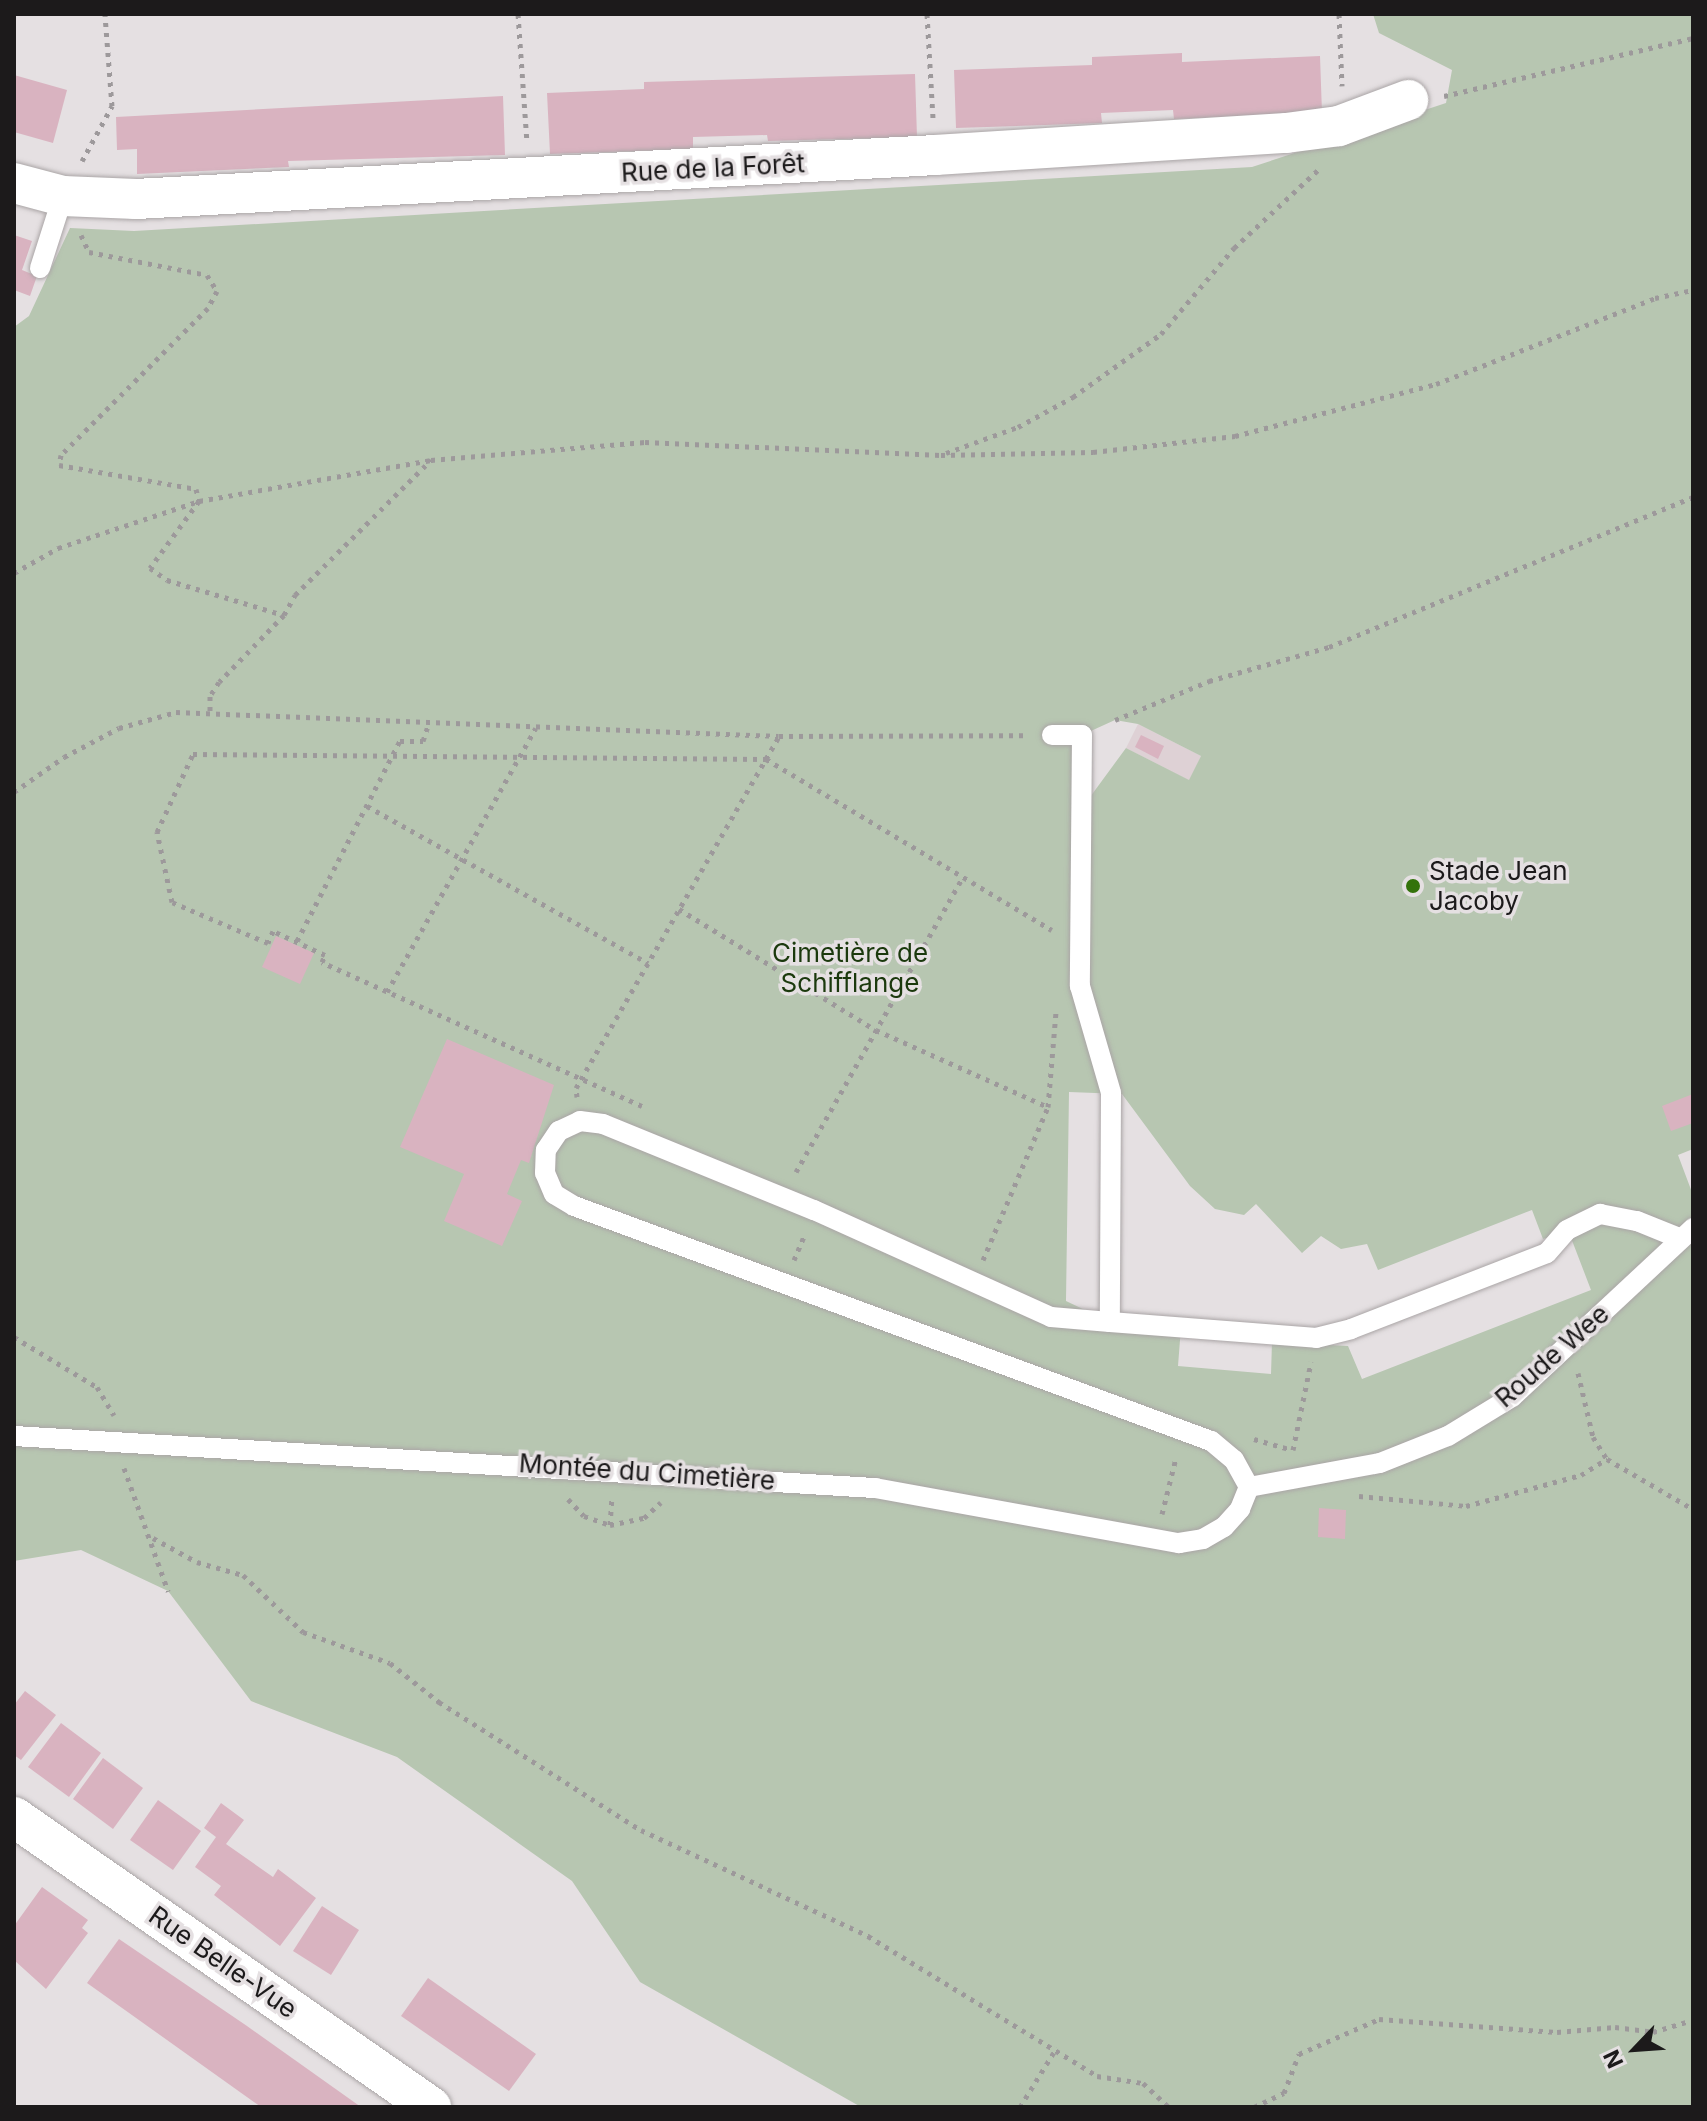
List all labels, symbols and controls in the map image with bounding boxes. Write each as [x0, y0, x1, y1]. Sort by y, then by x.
street label: Rue de la Forêt [620, 148, 806, 188]
place label: Stade Jean Jacoby [1429, 855, 1568, 916]
marker: Stade Jean Jacoby [1404, 877, 1422, 895]
park label: Cimetière de Schifflange [772, 937, 928, 998]
street label: Roude Wee [1489, 1298, 1615, 1414]
street label: Montée du Cimetière [518, 1447, 776, 1497]
street label: Rue Belle-Vue [143, 1899, 303, 2025]
north arrow [1595, 2009, 1675, 2089]
text: N [1598, 2046, 1629, 2072]

